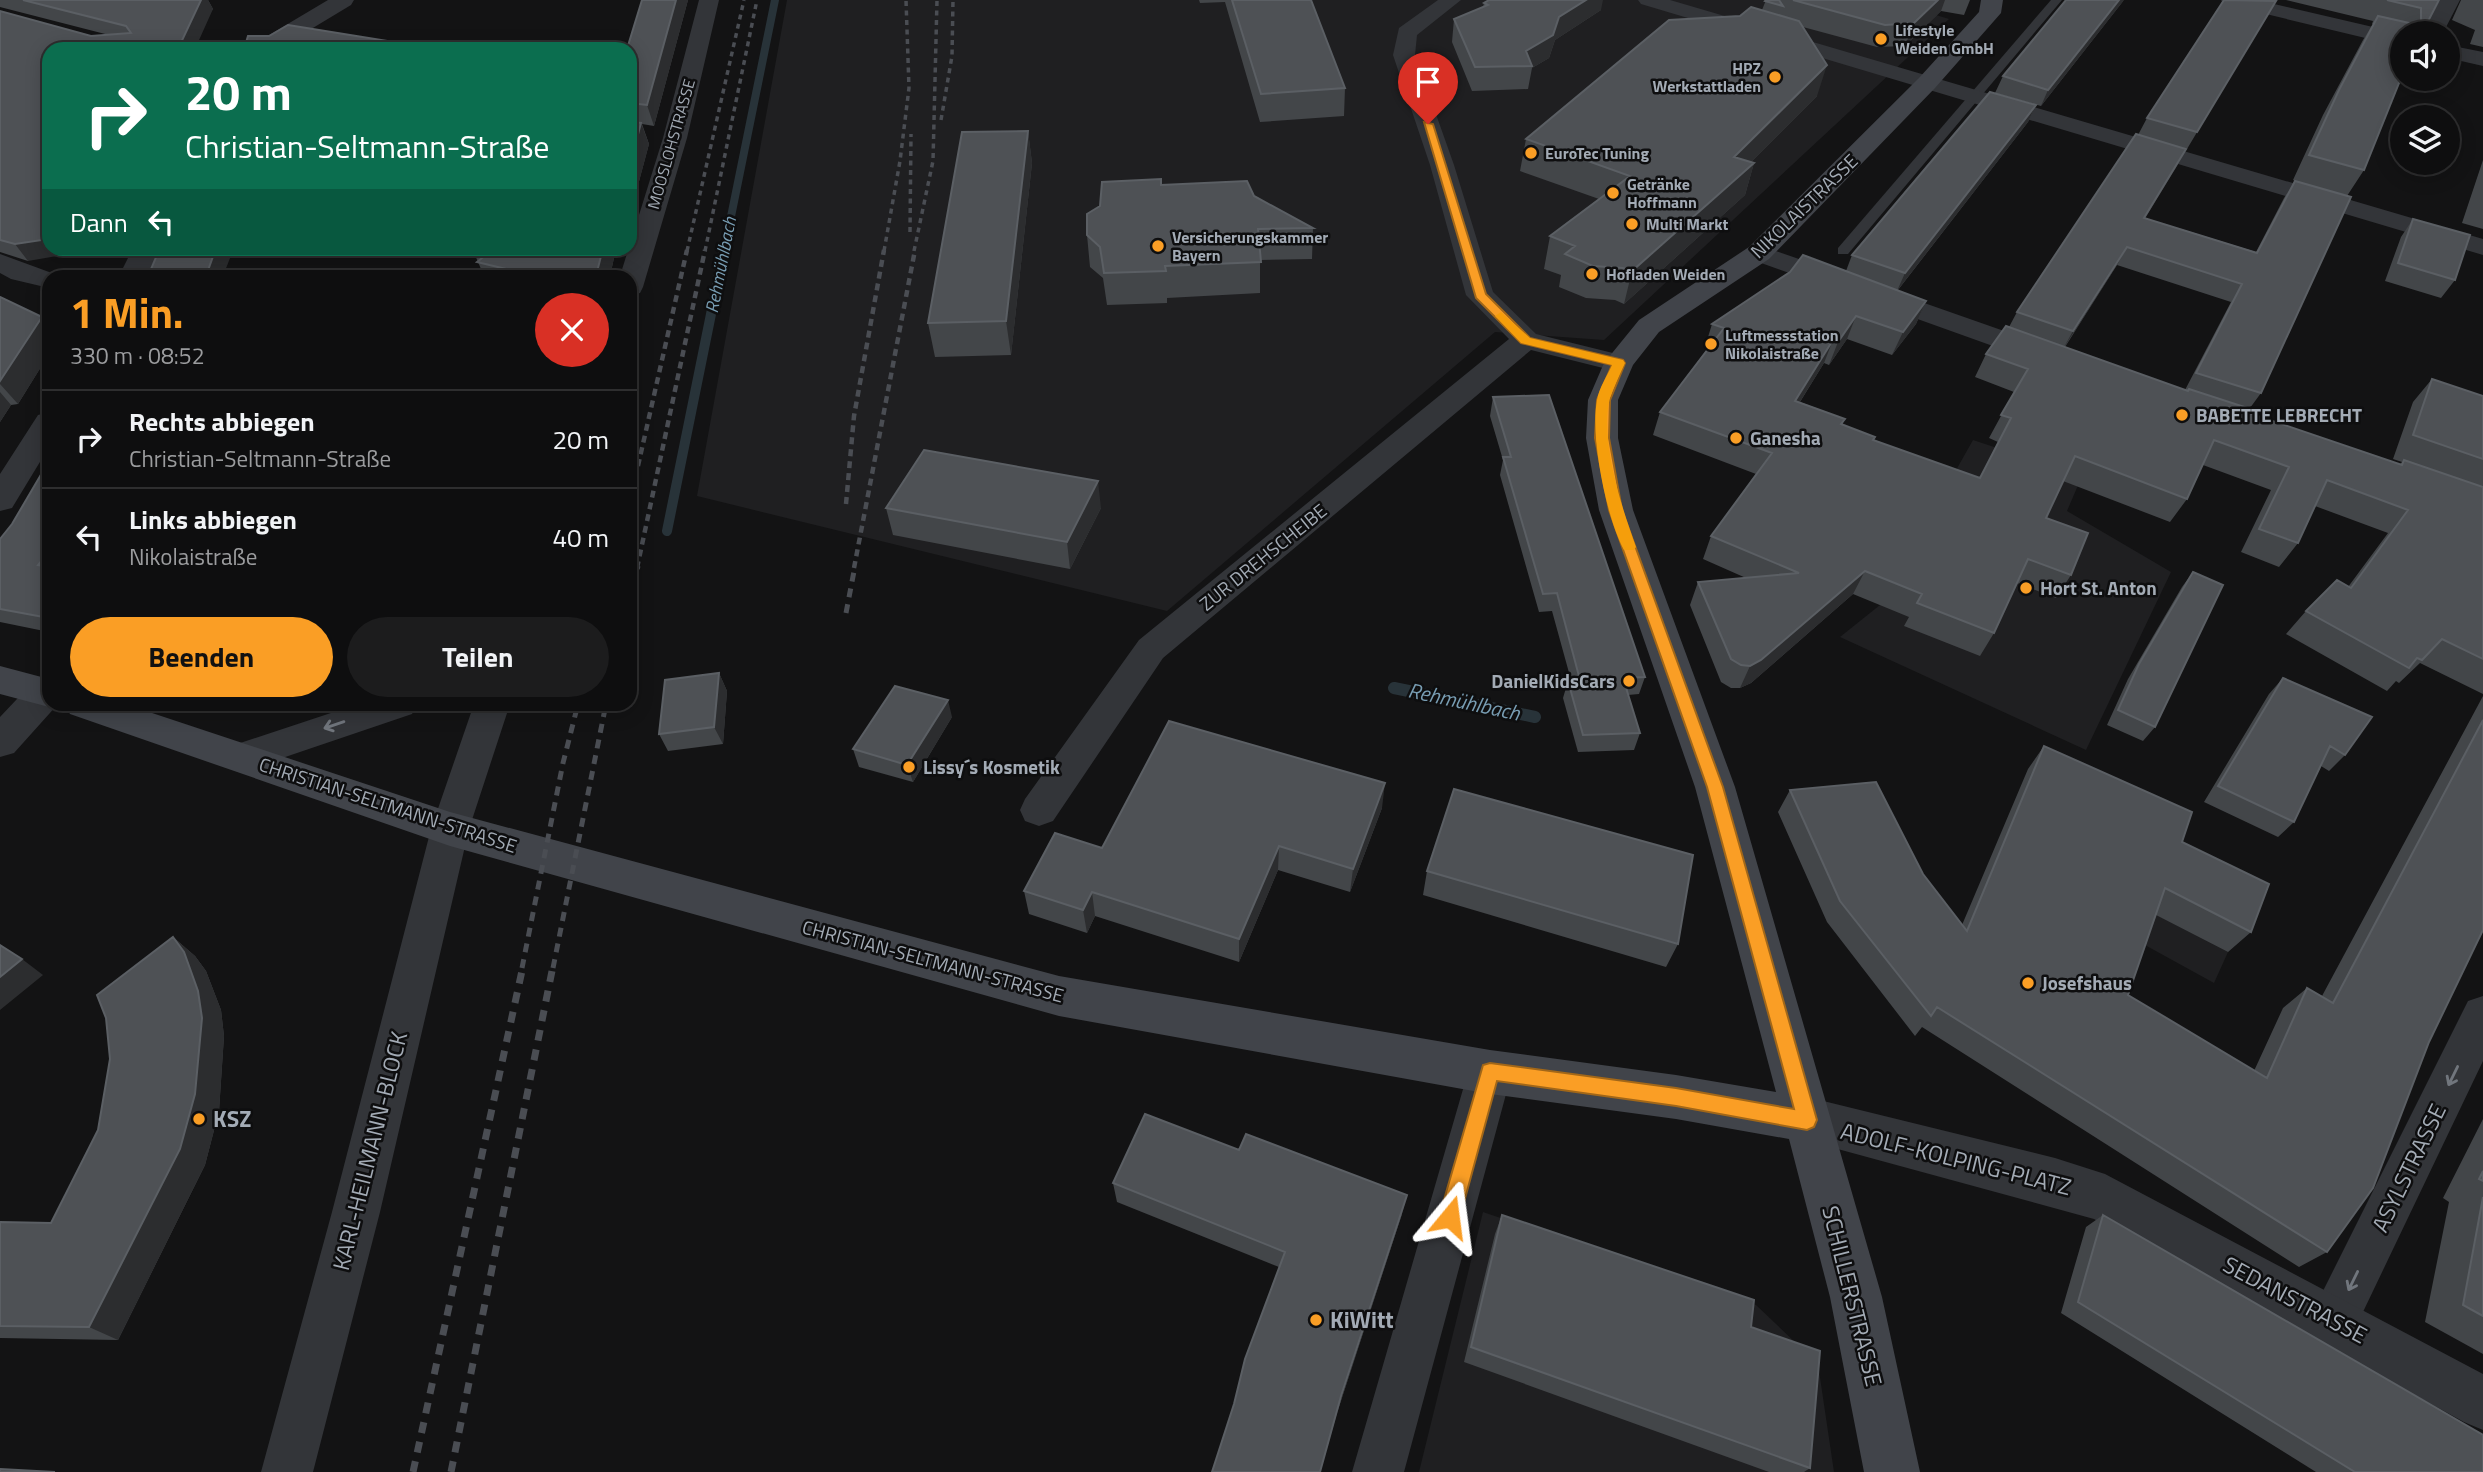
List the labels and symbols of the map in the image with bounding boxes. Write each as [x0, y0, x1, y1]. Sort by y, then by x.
place label: Lifestyle Weiden GmbH [1895, 18, 1994, 60]
marker: Lifestyle Weiden GmbH [1873, 31, 1889, 47]
pin [1398, 52, 1458, 124]
place label: HPZ Werkstattladen [1653, 56, 1761, 98]
marker: HPZ Werkstattladen [1767, 69, 1783, 85]
street label: MOOSLOHSTRASSE [641, 76, 701, 212]
place label: EuroTec Tuning [1545, 141, 1649, 165]
marker: EuroTec Tuning [1523, 145, 1539, 161]
street label: NIKOLAISTRASSE [1743, 147, 1864, 265]
place label: Getränke Hoffmann [1627, 172, 1697, 214]
marker: Getränke Hoffmann [1605, 185, 1621, 201]
place label: Multi Markt [1646, 212, 1728, 236]
water label: Rehmühlbach [698, 214, 743, 315]
marker: Multi Markt [1624, 216, 1640, 232]
place label: Versicherungskammer Bayern [1172, 225, 1328, 267]
marker: Versicherungskammer Bayern [1150, 238, 1166, 254]
place label: Hofladen Weiden [1606, 262, 1725, 286]
marker: Hofladen Weiden [1584, 266, 1600, 282]
place label: Luftmessstation Nikolaistraße [1725, 323, 1839, 365]
marker: Luftmessstation Nikolaistraße [1703, 336, 1719, 352]
place label: BABETTE LEBRECHT [2196, 400, 2362, 429]
marker: BABETTE LEBRECHT [2174, 407, 2190, 423]
place label: Ganesha [1750, 423, 1821, 452]
marker: Ganesha [1728, 430, 1744, 446]
street label: ZUR DREHSCHEIBE [1193, 496, 1333, 617]
place label: Hort St. Anton [2040, 573, 2157, 602]
marker: Hort St. Anton [2018, 580, 2034, 596]
place label: DanielKidsCars [1491, 666, 1615, 695]
marker: DanielKidsCars [1621, 673, 1637, 689]
water label: Rehmühlbach [1405, 674, 1524, 729]
one-way arrow [324, 720, 346, 732]
street label: CHRISTIAN-SELTMANN-STRASSE [256, 749, 521, 860]
place label: Lissy´s Kosmetik [923, 752, 1060, 781]
marker: Lissy´s Kosmetik [901, 759, 917, 775]
street label: CHRISTIAN-SELTMANN-STRASSE [799, 912, 1067, 1009]
place label: Josefshaus [2042, 968, 2132, 997]
marker: Josefshaus [2020, 975, 2036, 991]
street label: KARL-HEILMANN-BLOCK [323, 1028, 416, 1274]
one-way arrow [2446, 1065, 2459, 1086]
street label: ASYLSTRASSE [2362, 1098, 2455, 1238]
place label: KSZ [213, 1101, 251, 1136]
marker: KSZ [191, 1111, 207, 1127]
street label: ADOLF-KOLPING-PLATZ [1837, 1113, 2075, 1204]
position arrow [1413, 1180, 1487, 1254]
street label: SCHILLERSTRASSE [1813, 1202, 1892, 1390]
street label: SEDANSTRASSE [2217, 1247, 2374, 1352]
one-way arrow [2346, 1270, 2360, 1291]
place label: KiWitt [1330, 1302, 1394, 1337]
marker: KiWitt [1308, 1312, 1324, 1328]

